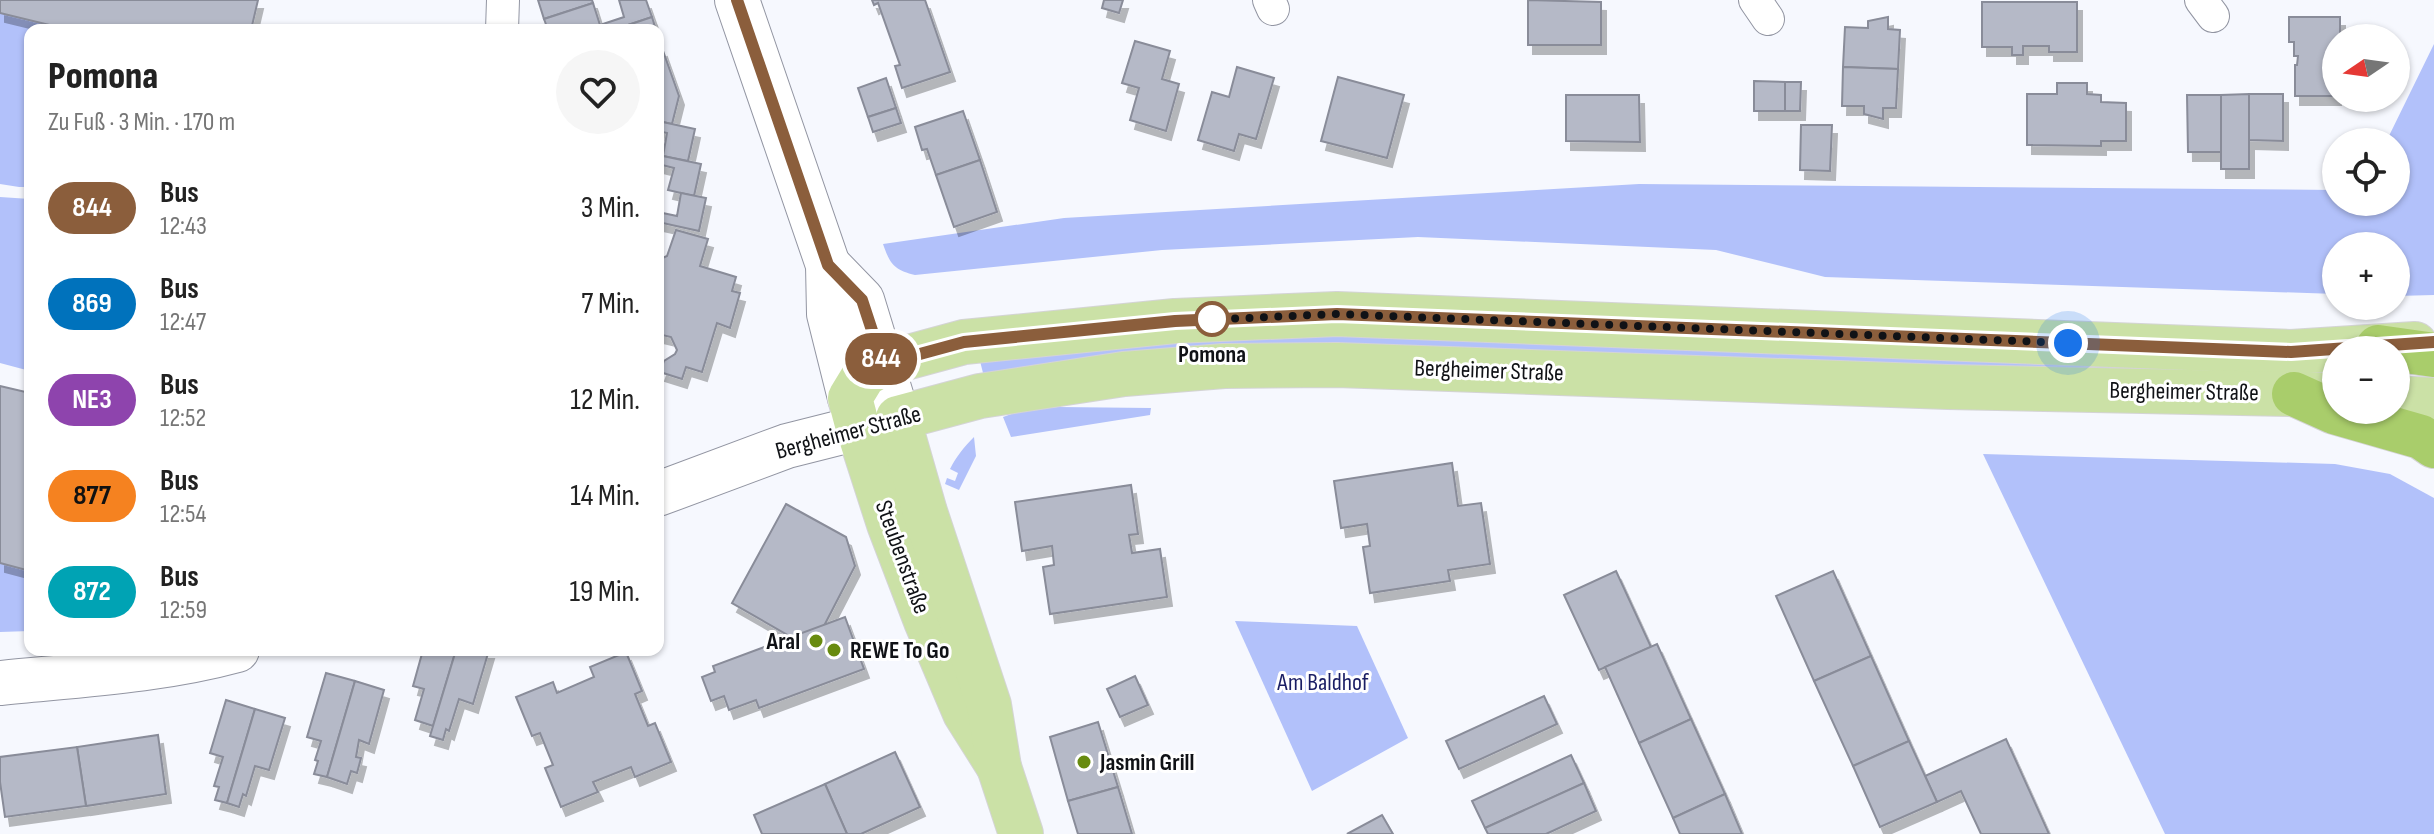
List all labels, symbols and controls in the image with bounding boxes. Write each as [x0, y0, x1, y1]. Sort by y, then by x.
north arrow [2322, 24, 2410, 112]
map controls [2322, 24, 2410, 424]
button: heart [556, 50, 640, 134]
text: Pomona [48, 54, 158, 99]
text: Zu Fuß · 3 Min. · 170 m [48, 107, 235, 138]
button: locate [2322, 128, 2410, 216]
text: Bus [160, 175, 199, 211]
text: 3 Min. [581, 190, 640, 226]
text: 844 [72, 191, 112, 224]
text: 12:43 [160, 211, 207, 242]
button: + [2322, 232, 2410, 320]
text: Bus [160, 271, 199, 307]
text: 7 Min. [581, 286, 640, 322]
text: 869 [72, 287, 112, 320]
marker: Pomona [1195, 302, 1229, 336]
text: 12:47 [160, 307, 206, 338]
your location [2048, 323, 2088, 363]
line badge: 844 [835, 333, 927, 385]
button: − [2322, 336, 2410, 424]
place label: Pomona [1178, 340, 1246, 369]
text: 844 [861, 342, 901, 375]
street label: Bergheimer Straße [1414, 353, 1564, 388]
text: Bus [160, 367, 199, 403]
street label: Bergheimer Straße [2109, 376, 2259, 407]
text: 12 Min. [570, 382, 640, 418]
text: NE3 [72, 383, 112, 416]
street label: Bergheimer Straße [772, 399, 924, 466]
text: 12:52 [160, 403, 206, 434]
text: Bus [160, 463, 199, 499]
text: 14 Min. [570, 478, 640, 514]
text: 877 [73, 479, 111, 512]
street label: Steubenstraße [869, 497, 936, 618]
text: 12:54 [160, 499, 206, 530]
text: Bus [160, 559, 199, 595]
text: 19 Min. [570, 574, 640, 610]
text: 872 [73, 575, 111, 608]
text: 12:59 [160, 595, 207, 626]
place label: Aral [765, 627, 800, 656]
marker: Aral [807, 632, 825, 650]
place label: REWE To Go [850, 636, 949, 665]
marker: REWE To Go [825, 641, 843, 659]
park label: Am Baldhof [1276, 668, 1370, 697]
place label: Jasmin Grill [1099, 748, 1194, 777]
marker: Jasmin Grill [1075, 753, 1093, 771]

